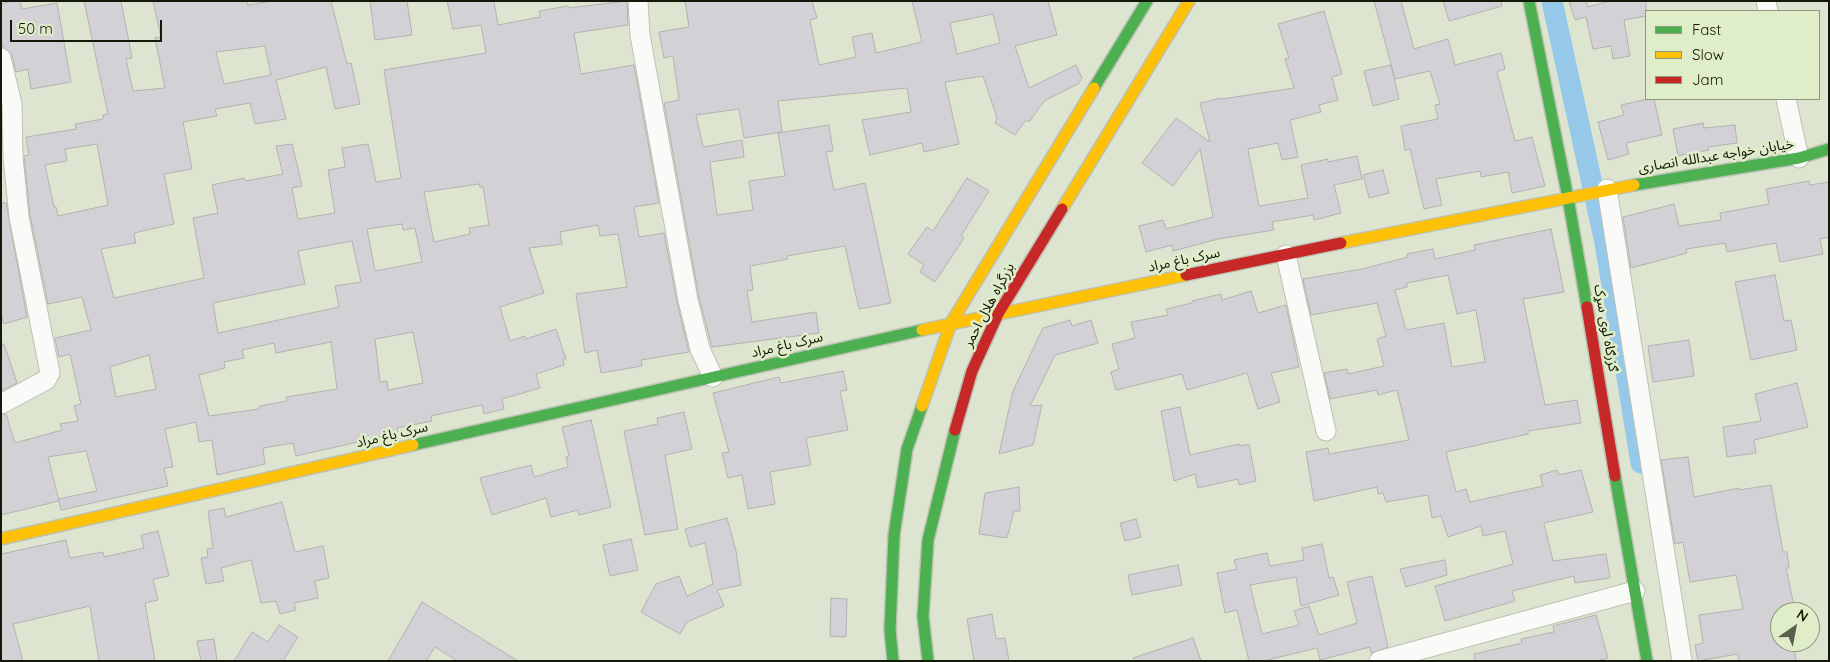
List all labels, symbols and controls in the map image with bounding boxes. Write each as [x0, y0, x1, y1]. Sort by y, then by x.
scale bar [12, 10, 165, 42]
legend [1645, 10, 1820, 100]
text: 50 m [18, 19, 53, 38]
text: Fast [1692, 20, 1721, 39]
text: Slow [1692, 45, 1724, 64]
text: Jam [1692, 70, 1723, 89]
street label: خیابان خواجه عبدالله انصاری [1637, 135, 1795, 177]
street label: سرک باغ مراد [1146, 244, 1222, 276]
street label: بزرگراه هلال احمر [960, 260, 1018, 350]
street label: ګزرګاه لوی سړک [1590, 283, 1622, 373]
street label: سرک باغ مراد [749, 329, 825, 361]
street label: سرک باغ مراد [354, 419, 430, 451]
north arrow [1770, 602, 1820, 652]
text: N [1793, 605, 1812, 626]

